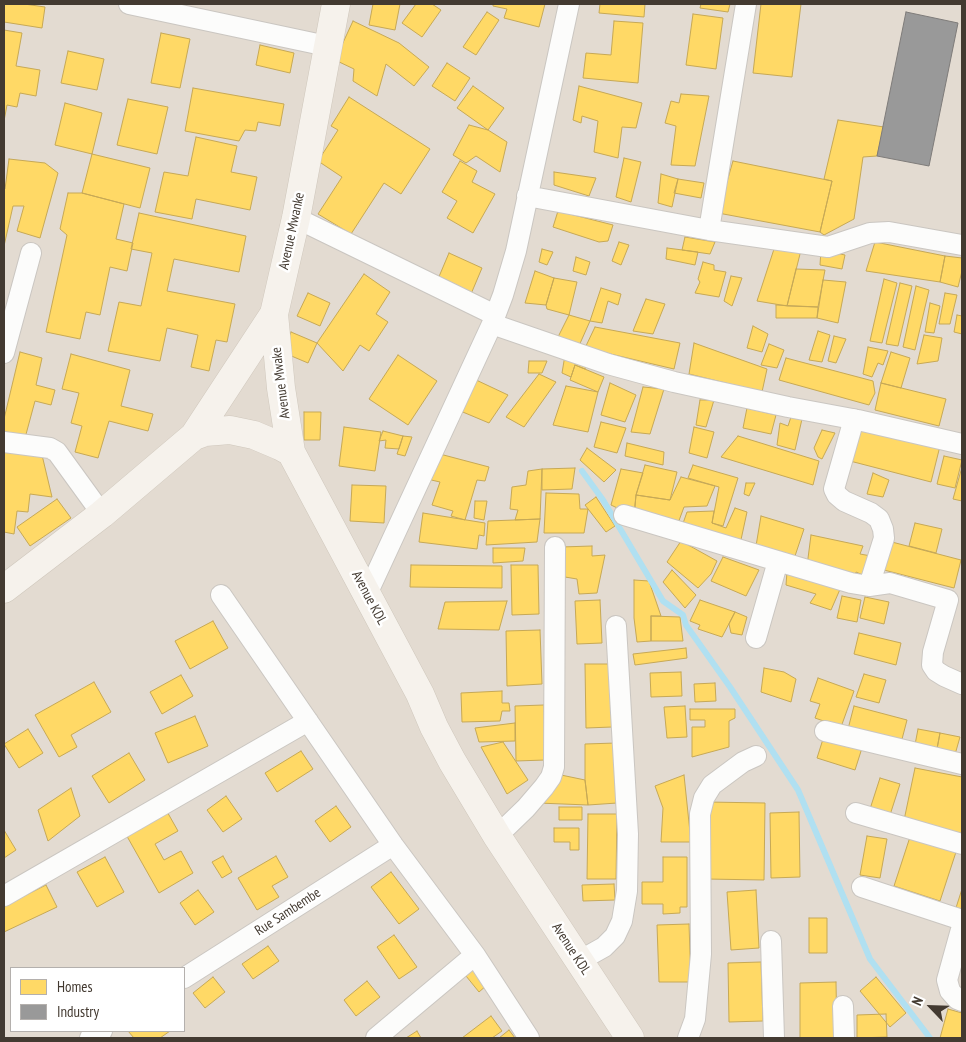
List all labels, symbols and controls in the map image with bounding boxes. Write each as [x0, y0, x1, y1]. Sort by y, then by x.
street label: Avenue Mwanke [276, 191, 308, 271]
street label: Avenue Mwake [268, 346, 294, 420]
street label: Avenue KDL [348, 568, 390, 628]
street label: Rue Sambembe [252, 885, 324, 939]
street label: Avenue KDL [548, 920, 594, 978]
legend [10, 967, 185, 1032]
text: Homes [57, 977, 93, 996]
north arrow [906, 982, 956, 1032]
text: N [908, 994, 927, 1008]
text: Industry [57, 1002, 99, 1021]

